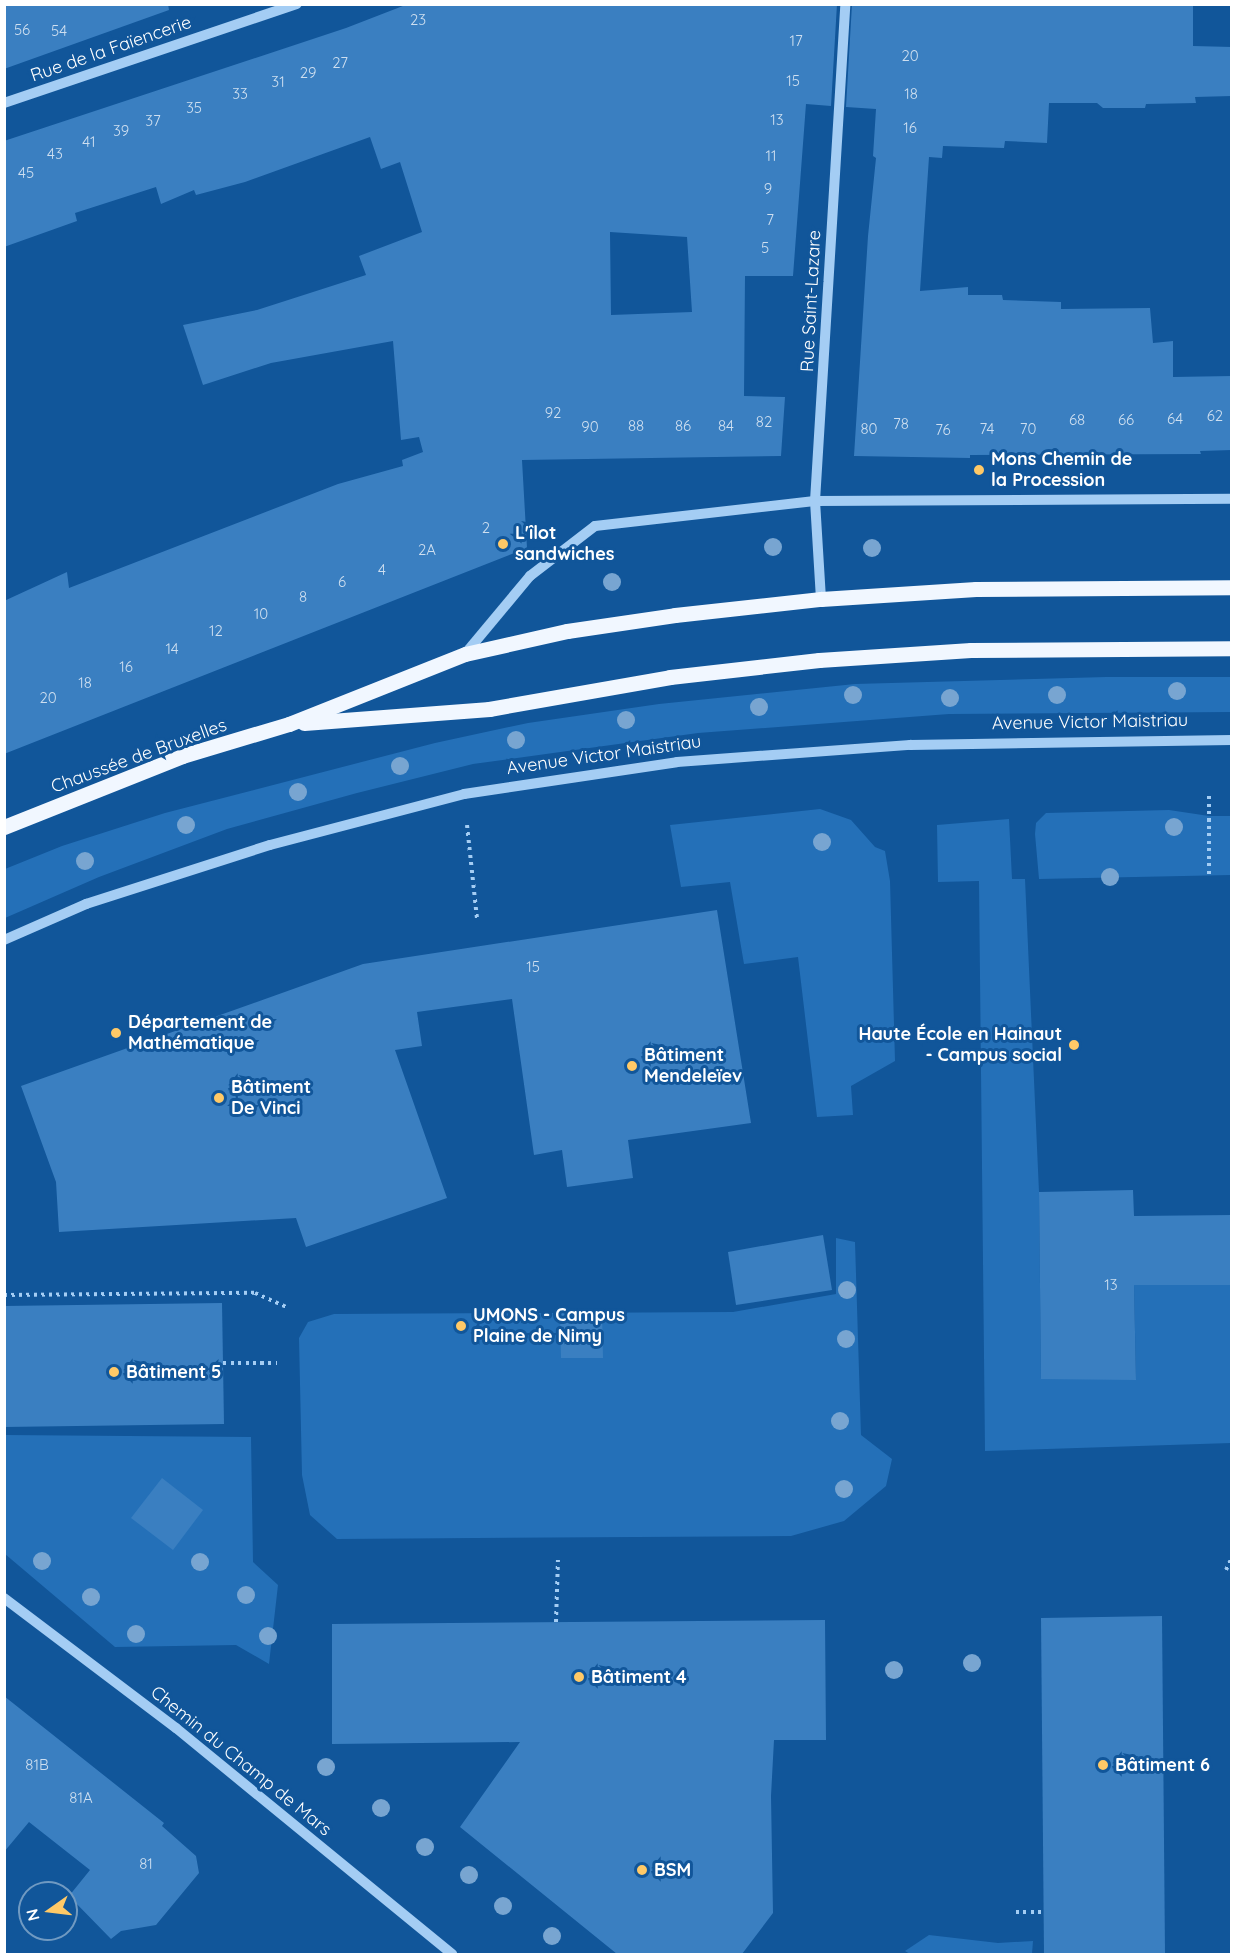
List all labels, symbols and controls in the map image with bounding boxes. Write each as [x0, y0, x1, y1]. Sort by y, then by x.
street label: Rue de la Faïencerie [28, 11, 194, 87]
house number: 23 [410, 11, 426, 29]
house number: 56 [14, 21, 30, 39]
house number: 54 [51, 22, 67, 40]
house number: 17 [789, 32, 803, 50]
house number: 20 [901, 47, 919, 65]
house number: 27 [332, 54, 348, 72]
house number: 29 [300, 64, 316, 82]
house number: 15 [786, 72, 800, 90]
house number: 31 [271, 73, 285, 91]
house number: 33 [232, 85, 248, 103]
house number: 18 [904, 85, 918, 103]
house number: 35 [186, 99, 202, 117]
house number: 13 [770, 111, 784, 129]
house number: 37 [145, 112, 161, 130]
house number: 16 [903, 119, 917, 137]
house number: 39 [113, 122, 129, 140]
house number: 41 [82, 133, 96, 151]
house number: 43 [47, 145, 63, 163]
house number: 11 [765, 147, 777, 165]
house number: 45 [18, 164, 34, 182]
house number: 9 [764, 180, 772, 198]
house number: 7 [766, 211, 774, 229]
street label: Rue Saint-Lazare [796, 229, 826, 373]
house number: 5 [761, 239, 769, 257]
house number: 92 [545, 404, 561, 422]
house number: 62 [1207, 407, 1223, 425]
house number: 64 [1167, 410, 1183, 428]
house number: 68 [1069, 411, 1085, 429]
house number: 66 [1118, 411, 1134, 429]
house number: 82 [756, 413, 772, 431]
house number: 78 [893, 415, 909, 433]
house number: 88 [628, 417, 644, 435]
house number: 86 [675, 417, 691, 435]
house number: 84 [718, 417, 734, 435]
house number: 90 [581, 418, 599, 436]
house number: 80 [860, 420, 878, 438]
house number: 74 [980, 420, 994, 438]
house number: 70 [1020, 420, 1036, 438]
house number: 76 [935, 421, 951, 439]
place label: Mons Chemin de la Procession [991, 449, 1132, 492]
marker: Mons Chemin de la Procession [972, 463, 986, 477]
house number: 2 [482, 519, 490, 537]
place label: L'îlot sandwiches [515, 523, 614, 566]
marker: L'îlot sandwiches [496, 537, 510, 551]
house number: 2A [418, 541, 436, 559]
house number: 4 [378, 561, 386, 579]
house number: 6 [338, 573, 346, 591]
house number: 8 [299, 588, 307, 606]
house number: 10 [254, 605, 268, 623]
house number: 12 [209, 622, 223, 640]
house number: 14 [165, 640, 179, 658]
house number: 16 [119, 658, 133, 676]
house number: 18 [78, 674, 92, 692]
house number: 20 [39, 689, 57, 707]
street label: Avenue Victor Maistriau [992, 709, 1188, 735]
street label: Chaussée de Bruxelles [48, 714, 230, 798]
street label: Avenue Victor Maistriau [505, 731, 703, 779]
house number: 15 [526, 958, 540, 976]
place label: Département de Mathématique [128, 1012, 272, 1054]
place label: Haute École en Hainaut - Campus social [859, 1024, 1062, 1066]
marker: Département de Mathématique [109, 1026, 123, 1040]
marker: Haute École en Hainaut - Campus social [1067, 1038, 1081, 1052]
place label: Bâtiment Mendeleïev [644, 1045, 742, 1088]
marker: Bâtiment Mendeleïev [625, 1059, 639, 1073]
place label: Bâtiment De Vinci [231, 1077, 311, 1120]
marker: Bâtiment De Vinci [212, 1091, 226, 1105]
house number: 13 [1104, 1276, 1118, 1294]
place label: UMONS - Campus Plaine de Nimy [473, 1305, 625, 1348]
marker: UMONS - Campus Plaine de Nimy [454, 1319, 468, 1333]
place label: Bâtiment 5 [126, 1361, 221, 1383]
marker: Bâtiment 5 [107, 1365, 121, 1379]
place label: Bâtiment 4 [591, 1666, 687, 1688]
marker: Bâtiment 4 [572, 1670, 586, 1684]
street label: Chemin du Champ de Mars [146, 1681, 336, 1841]
place label: Bâtiment 6 [1115, 1754, 1210, 1776]
house number: 81B [25, 1756, 49, 1774]
marker: Bâtiment 6 [1096, 1758, 1110, 1772]
house number: 81A [69, 1789, 93, 1807]
house number: 81 [139, 1855, 153, 1873]
place label: BSM [654, 1859, 691, 1881]
marker: BSM [635, 1863, 649, 1877]
north arrow [18, 1881, 78, 1941]
text: N [21, 1907, 44, 1923]

